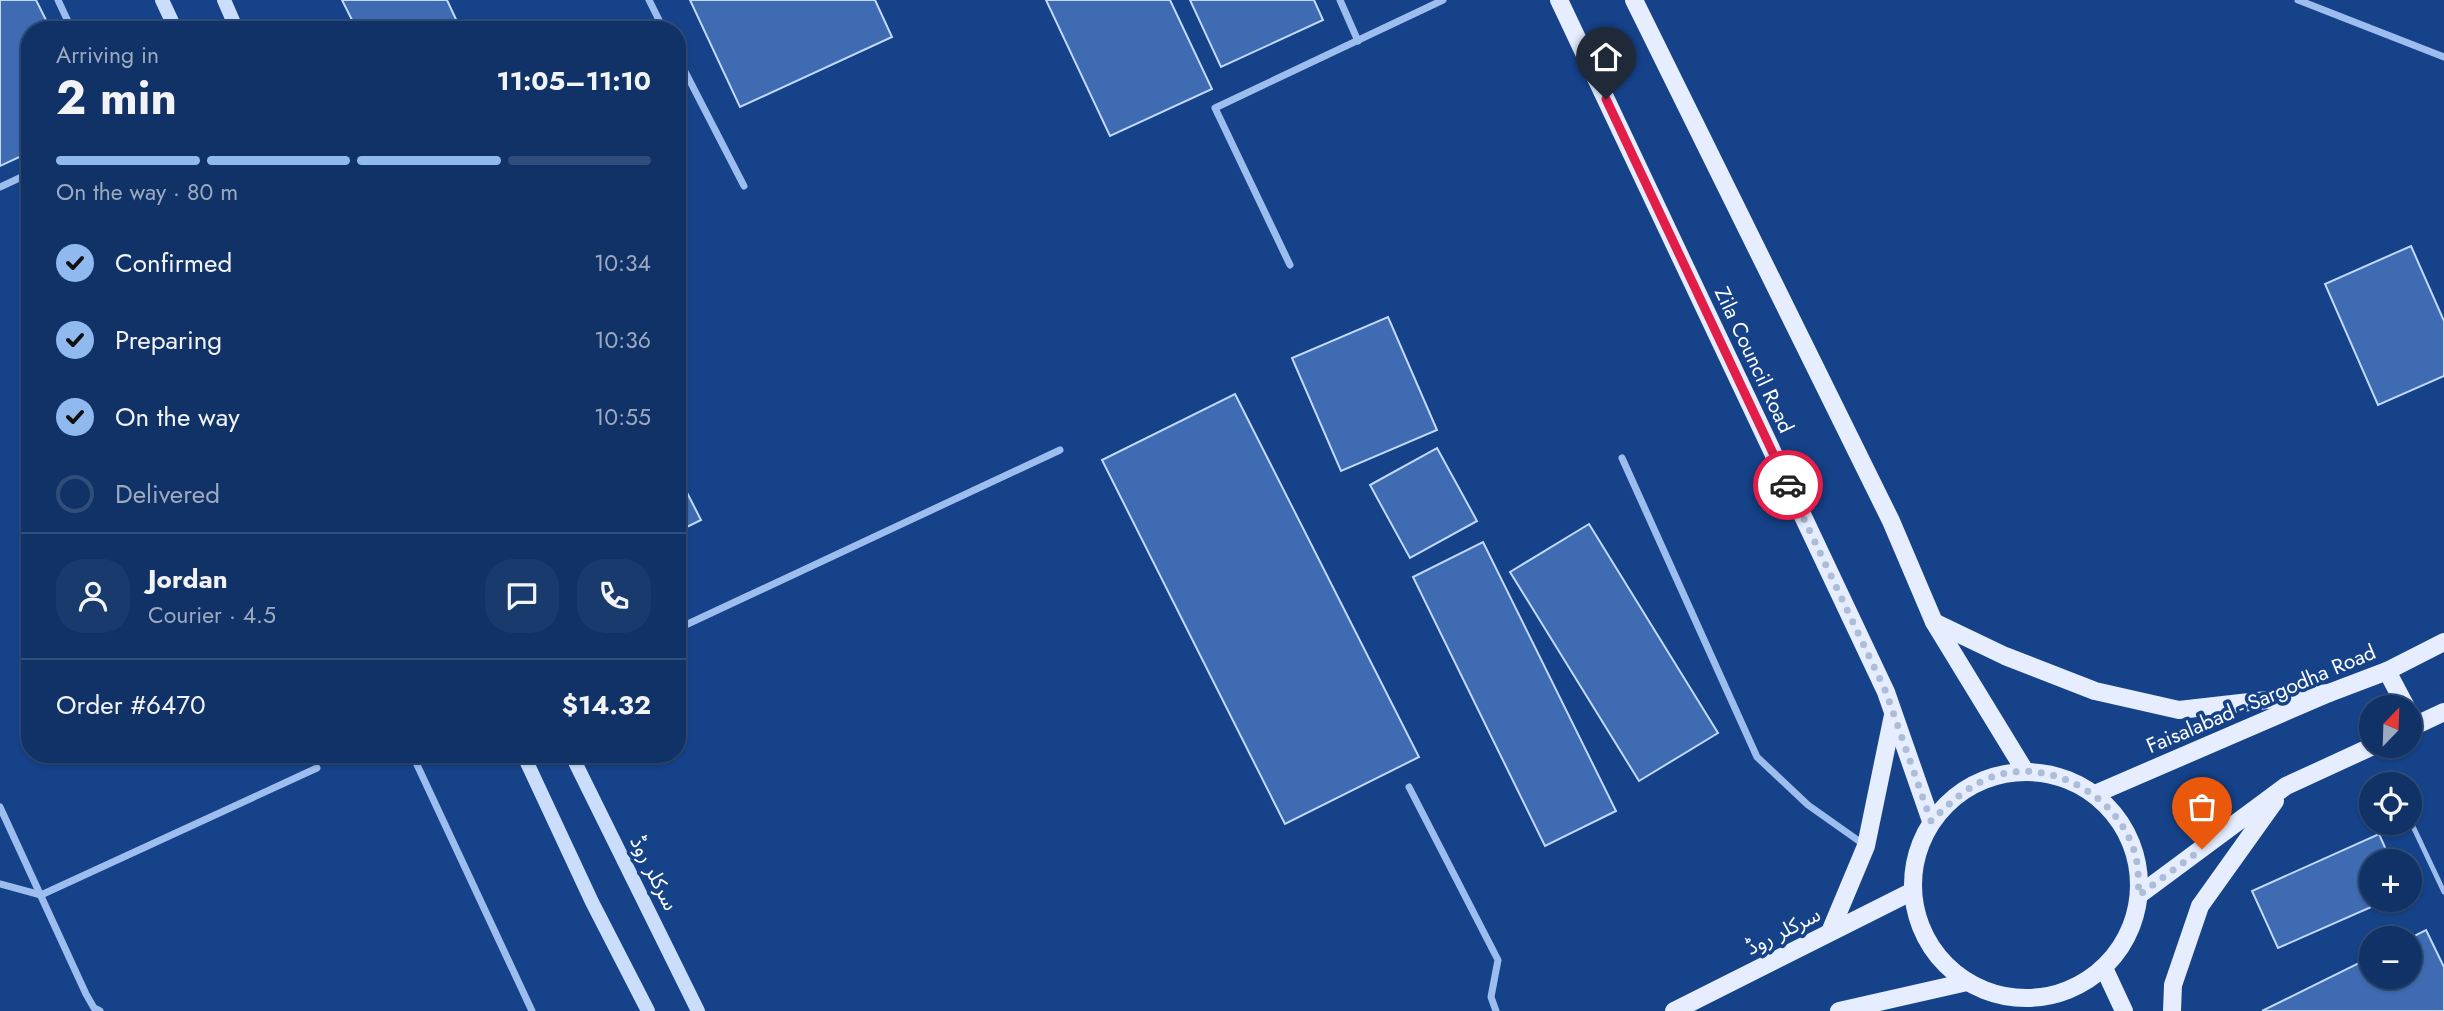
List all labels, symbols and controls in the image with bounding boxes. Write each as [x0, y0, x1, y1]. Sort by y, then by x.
pin [1576, 27, 1636, 99]
text: Arriving in [56, 38, 159, 72]
icon: home [1587, 38, 1625, 76]
text: 11:05–11:10 [497, 62, 651, 100]
text: 2 min [56, 65, 177, 131]
text: On the way · 80 m [56, 175, 238, 209]
icon: check [56, 244, 94, 282]
text: Confirmed [115, 244, 232, 282]
text: 10:34 [594, 246, 651, 280]
street label: Zila Council Road [1707, 282, 1801, 438]
icon: check [56, 321, 94, 359]
text: Preparing [115, 321, 222, 359]
text: 10:36 [594, 323, 651, 357]
icon: check [56, 398, 94, 436]
text: On the way [115, 398, 240, 436]
text: 10:55 [594, 400, 651, 434]
courier [1753, 450, 1823, 520]
icon: car [1769, 466, 1807, 504]
text: Delivered [115, 475, 220, 513]
button: person [56, 559, 130, 633]
button: chat [485, 559, 559, 633]
button: phone [577, 559, 651, 633]
text: Jordan [148, 560, 228, 598]
text: Courier · 4.5 [148, 598, 276, 632]
street label: Faisalabad - Sargodha Road [2142, 637, 2380, 761]
text: Order #6470 [56, 686, 206, 724]
text: $14.32 [562, 686, 651, 724]
north arrow [2359, 695, 2422, 758]
map controls [2359, 695, 2422, 989]
button: locate [2359, 772, 2422, 835]
pin [2172, 777, 2232, 849]
icon: bag [2183, 788, 2221, 826]
street label: سرکلر روڈ [622, 830, 686, 916]
button: + [2359, 849, 2422, 912]
street label: سرکلر روڈ [1740, 899, 1826, 963]
button: − [2359, 926, 2422, 989]

